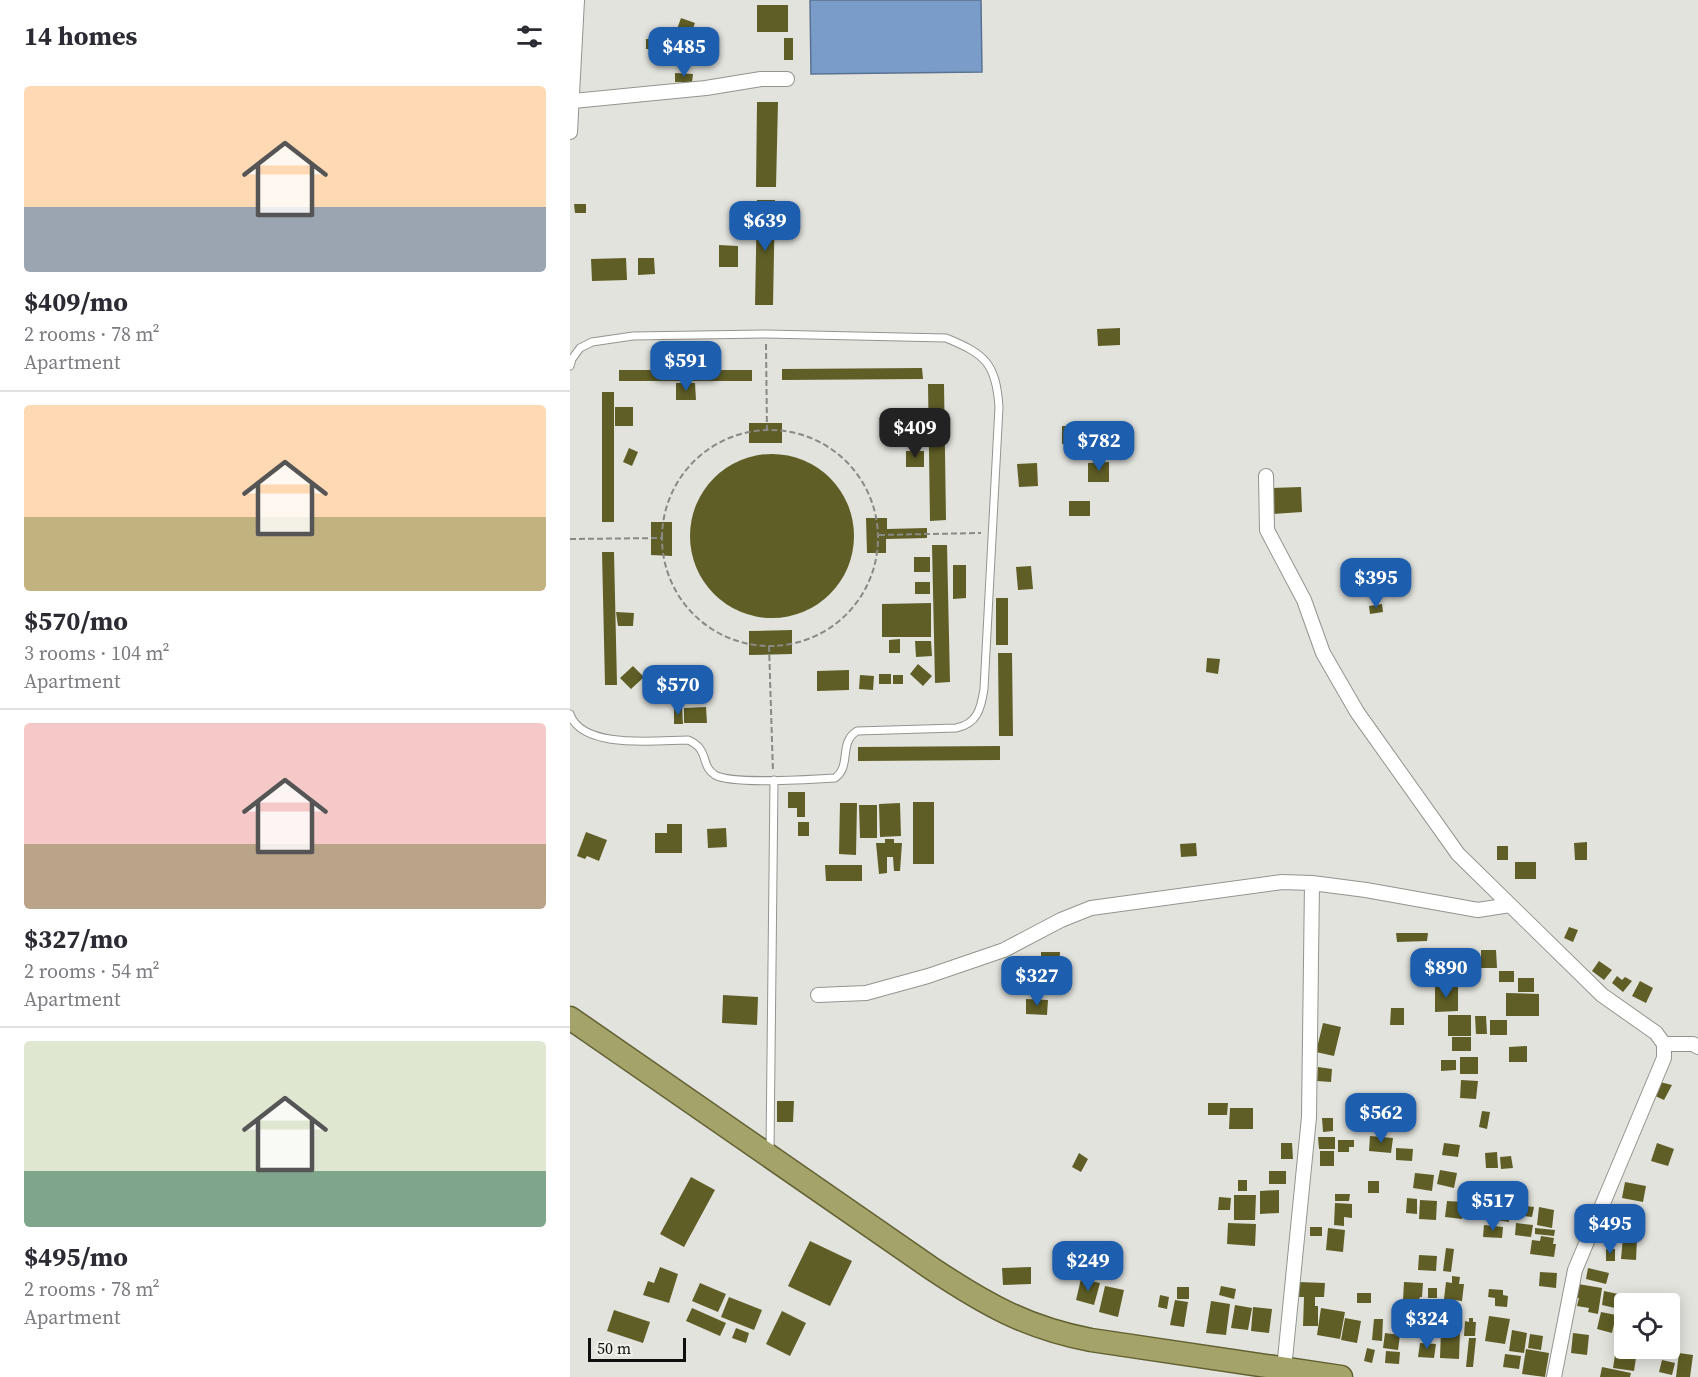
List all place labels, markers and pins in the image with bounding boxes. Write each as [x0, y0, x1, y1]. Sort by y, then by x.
pin: $485 [648, 27, 720, 78]
pin: $639 [729, 201, 801, 252]
pin: $591 [650, 341, 722, 392]
pin: $409 [879, 408, 951, 459]
pin: $782 [1063, 421, 1135, 472]
pin: $395 [1340, 558, 1412, 609]
pin: $570 [642, 665, 714, 716]
pin: $890 [1410, 948, 1482, 999]
pin: $327 [1001, 956, 1073, 1007]
pin: $562 [1345, 1093, 1417, 1144]
pin: $517 [1457, 1181, 1529, 1232]
pin: $495 [1574, 1204, 1646, 1255]
pin: $249 [1052, 1241, 1124, 1292]
pin: $324 [1391, 1299, 1463, 1350]

